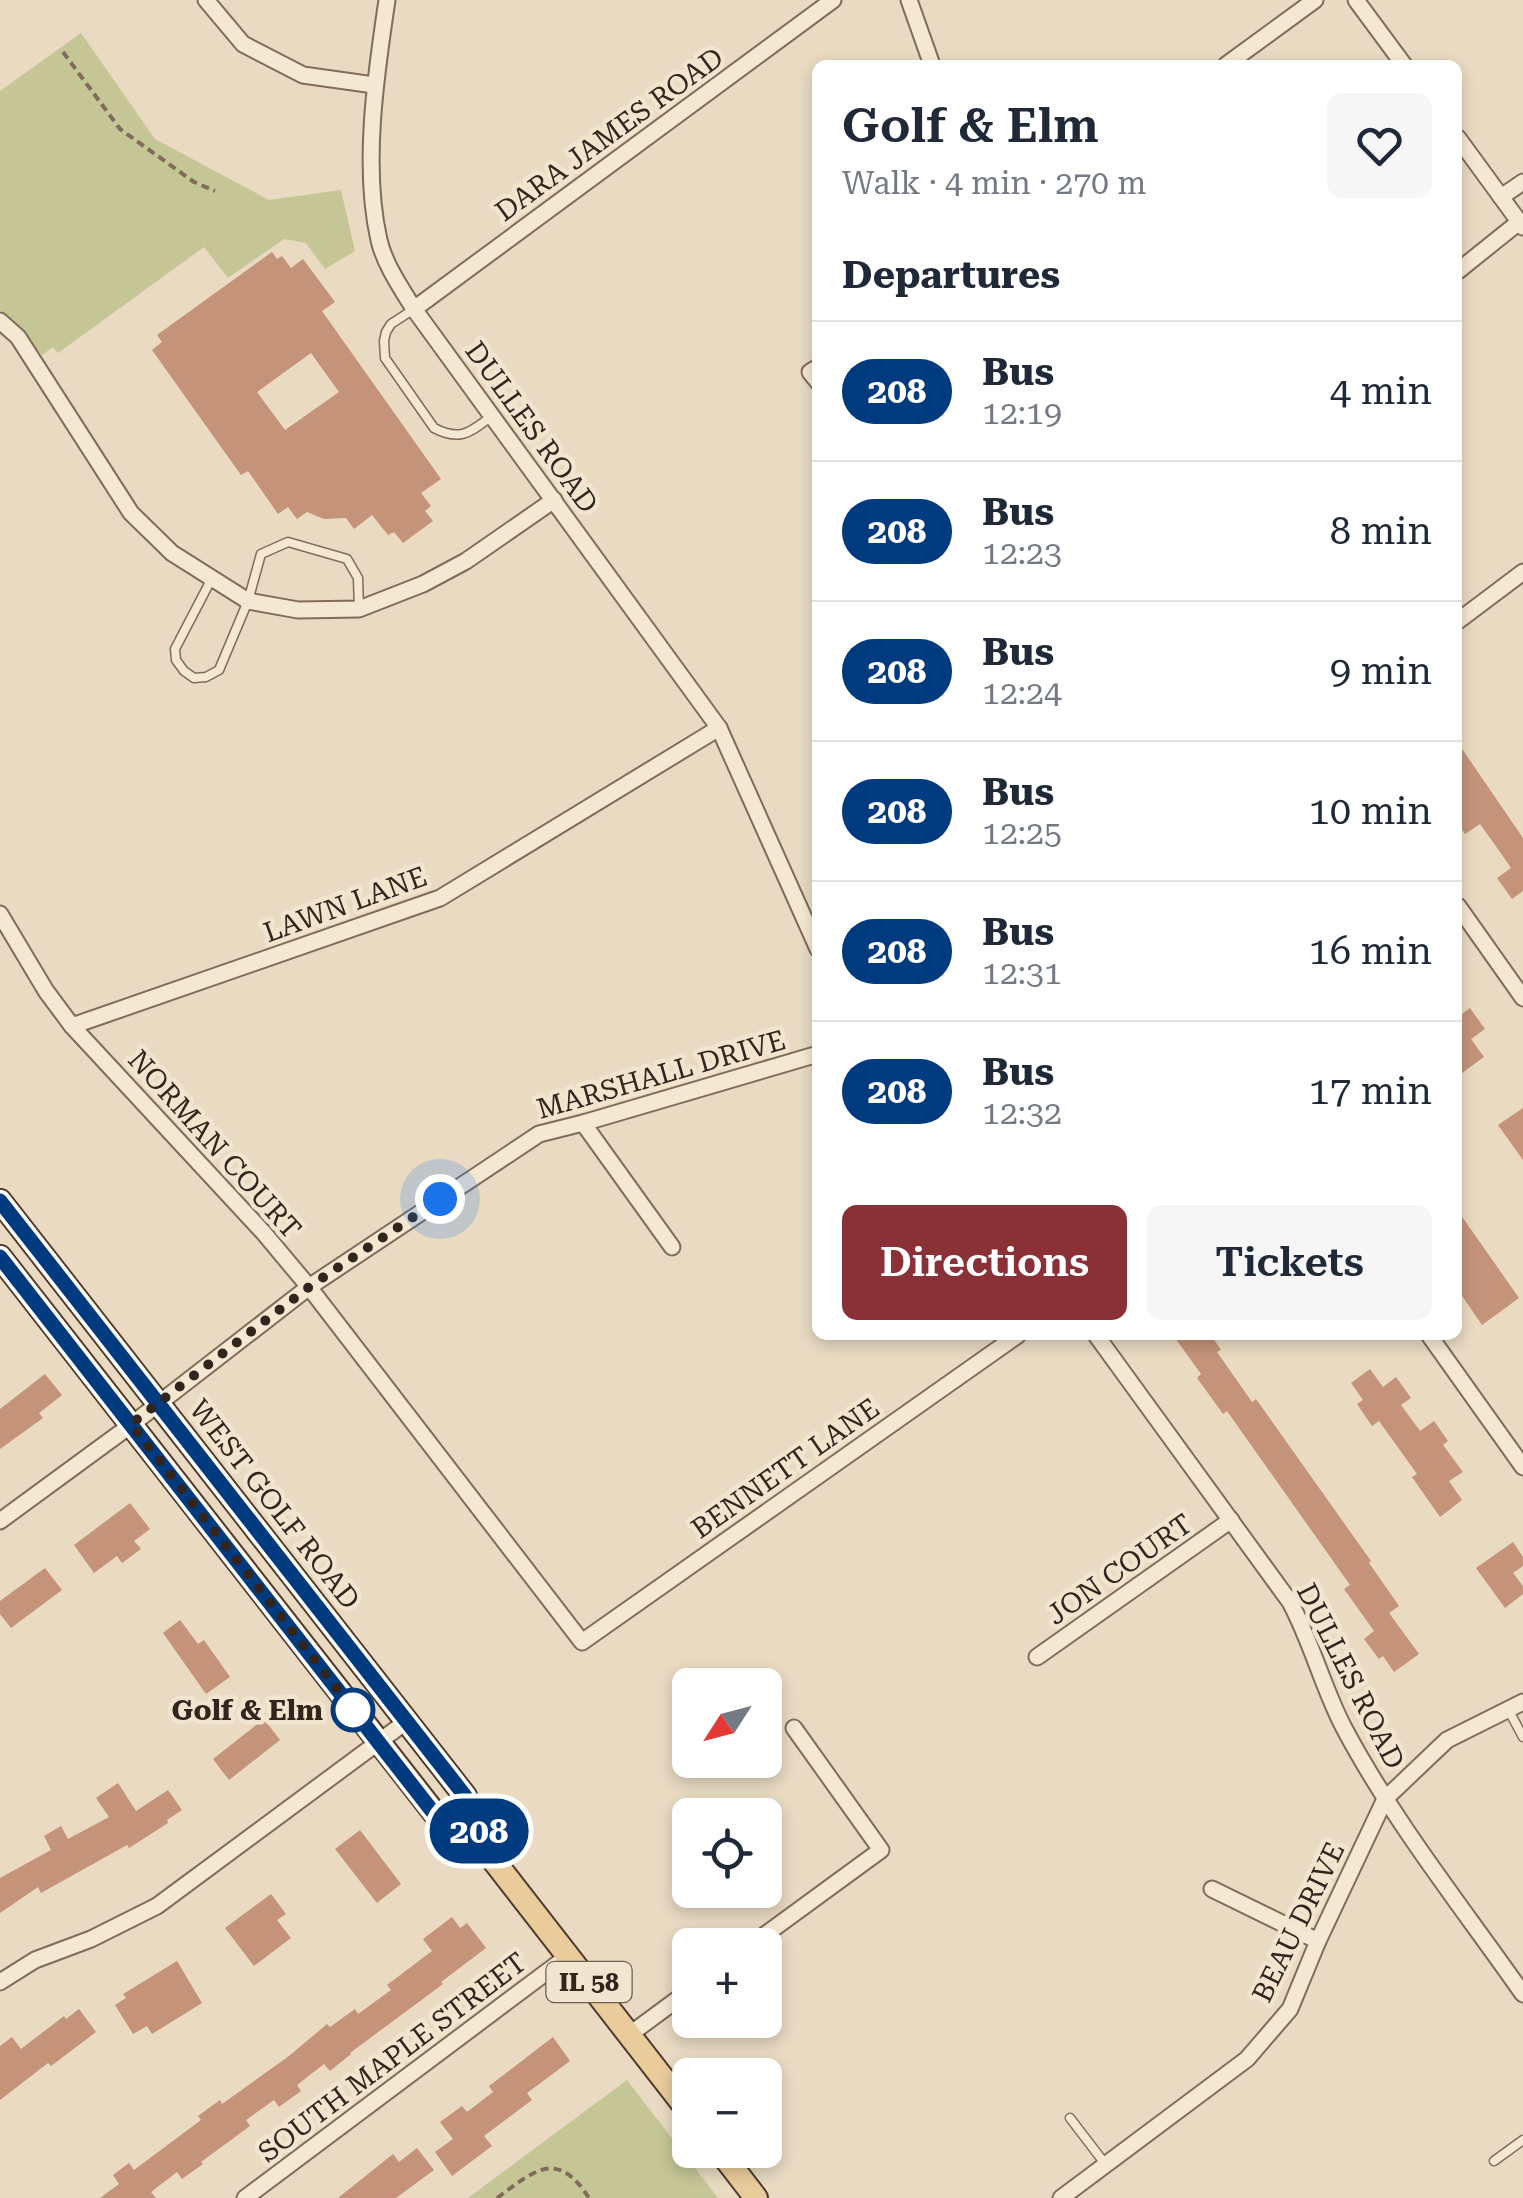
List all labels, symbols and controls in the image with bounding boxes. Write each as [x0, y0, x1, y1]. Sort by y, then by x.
street label: DARA JAMES ROAD [489, 41, 730, 228]
button: heart [1327, 93, 1432, 198]
text: Golf & Elm [842, 98, 1099, 154]
text: Walk · 4 min · 270 m [842, 164, 1146, 202]
text: Departures [842, 253, 1060, 297]
street label: DULLES ROAD [458, 335, 605, 519]
text: Bus [982, 350, 1054, 394]
text: 4 min [1330, 369, 1432, 413]
text: 208 [868, 371, 926, 412]
text: 12:19 [982, 394, 1062, 432]
text: Bus [982, 490, 1054, 534]
text: 8 min [1330, 509, 1432, 553]
text: 208 [868, 511, 926, 552]
text: 12:23 [982, 534, 1062, 572]
text: Bus [982, 630, 1054, 674]
text: 9 min [1330, 649, 1432, 693]
text: 208 [868, 651, 926, 692]
text: 12:24 [982, 674, 1062, 712]
text: Bus [982, 770, 1054, 814]
text: 10 min [1309, 789, 1432, 833]
text: 208 [868, 791, 926, 832]
text: 12:25 [982, 814, 1062, 852]
street label: LAWN LANE [259, 860, 431, 949]
text: Bus [982, 910, 1054, 954]
text: 16 min [1309, 929, 1432, 973]
text: 208 [868, 931, 926, 972]
text: 12:31 [982, 954, 1062, 992]
street label: MARSHALL DRIVE [533, 1023, 789, 1126]
street label: NORMAN COURT [121, 1043, 308, 1245]
text: Bus [982, 1050, 1054, 1094]
text: 17 min [1309, 1069, 1432, 1113]
text: 208 [868, 1071, 926, 1112]
text: 12:32 [982, 1094, 1062, 1132]
your location [415, 1174, 465, 1224]
button: Directions [842, 1205, 1127, 1320]
button: Tickets [1147, 1205, 1432, 1320]
street label: BENNETT LANE [685, 1391, 885, 1545]
street label: WEST GOLF ROAD [183, 1393, 367, 1616]
street label: JON COURT [1040, 1507, 1198, 1632]
street label: DULLES ROAD [1290, 1578, 1411, 1774]
north arrow [672, 1668, 782, 1778]
map controls [672, 1668, 782, 2168]
marker: Golf & Elm [332, 1689, 374, 1731]
place label: Golf & Elm [172, 1694, 323, 1727]
line badge: 208 [422, 1798, 536, 1864]
button: locate [672, 1798, 782, 1908]
text: 208 [450, 1811, 508, 1852]
street label: BEAU DRIVE [1245, 1837, 1351, 2008]
button: + [672, 1928, 782, 2038]
street label: SOUTH MAPLE STREET [252, 1946, 533, 2169]
road number: IL 58 [546, 1962, 632, 2002]
button: − [672, 2058, 782, 2168]

